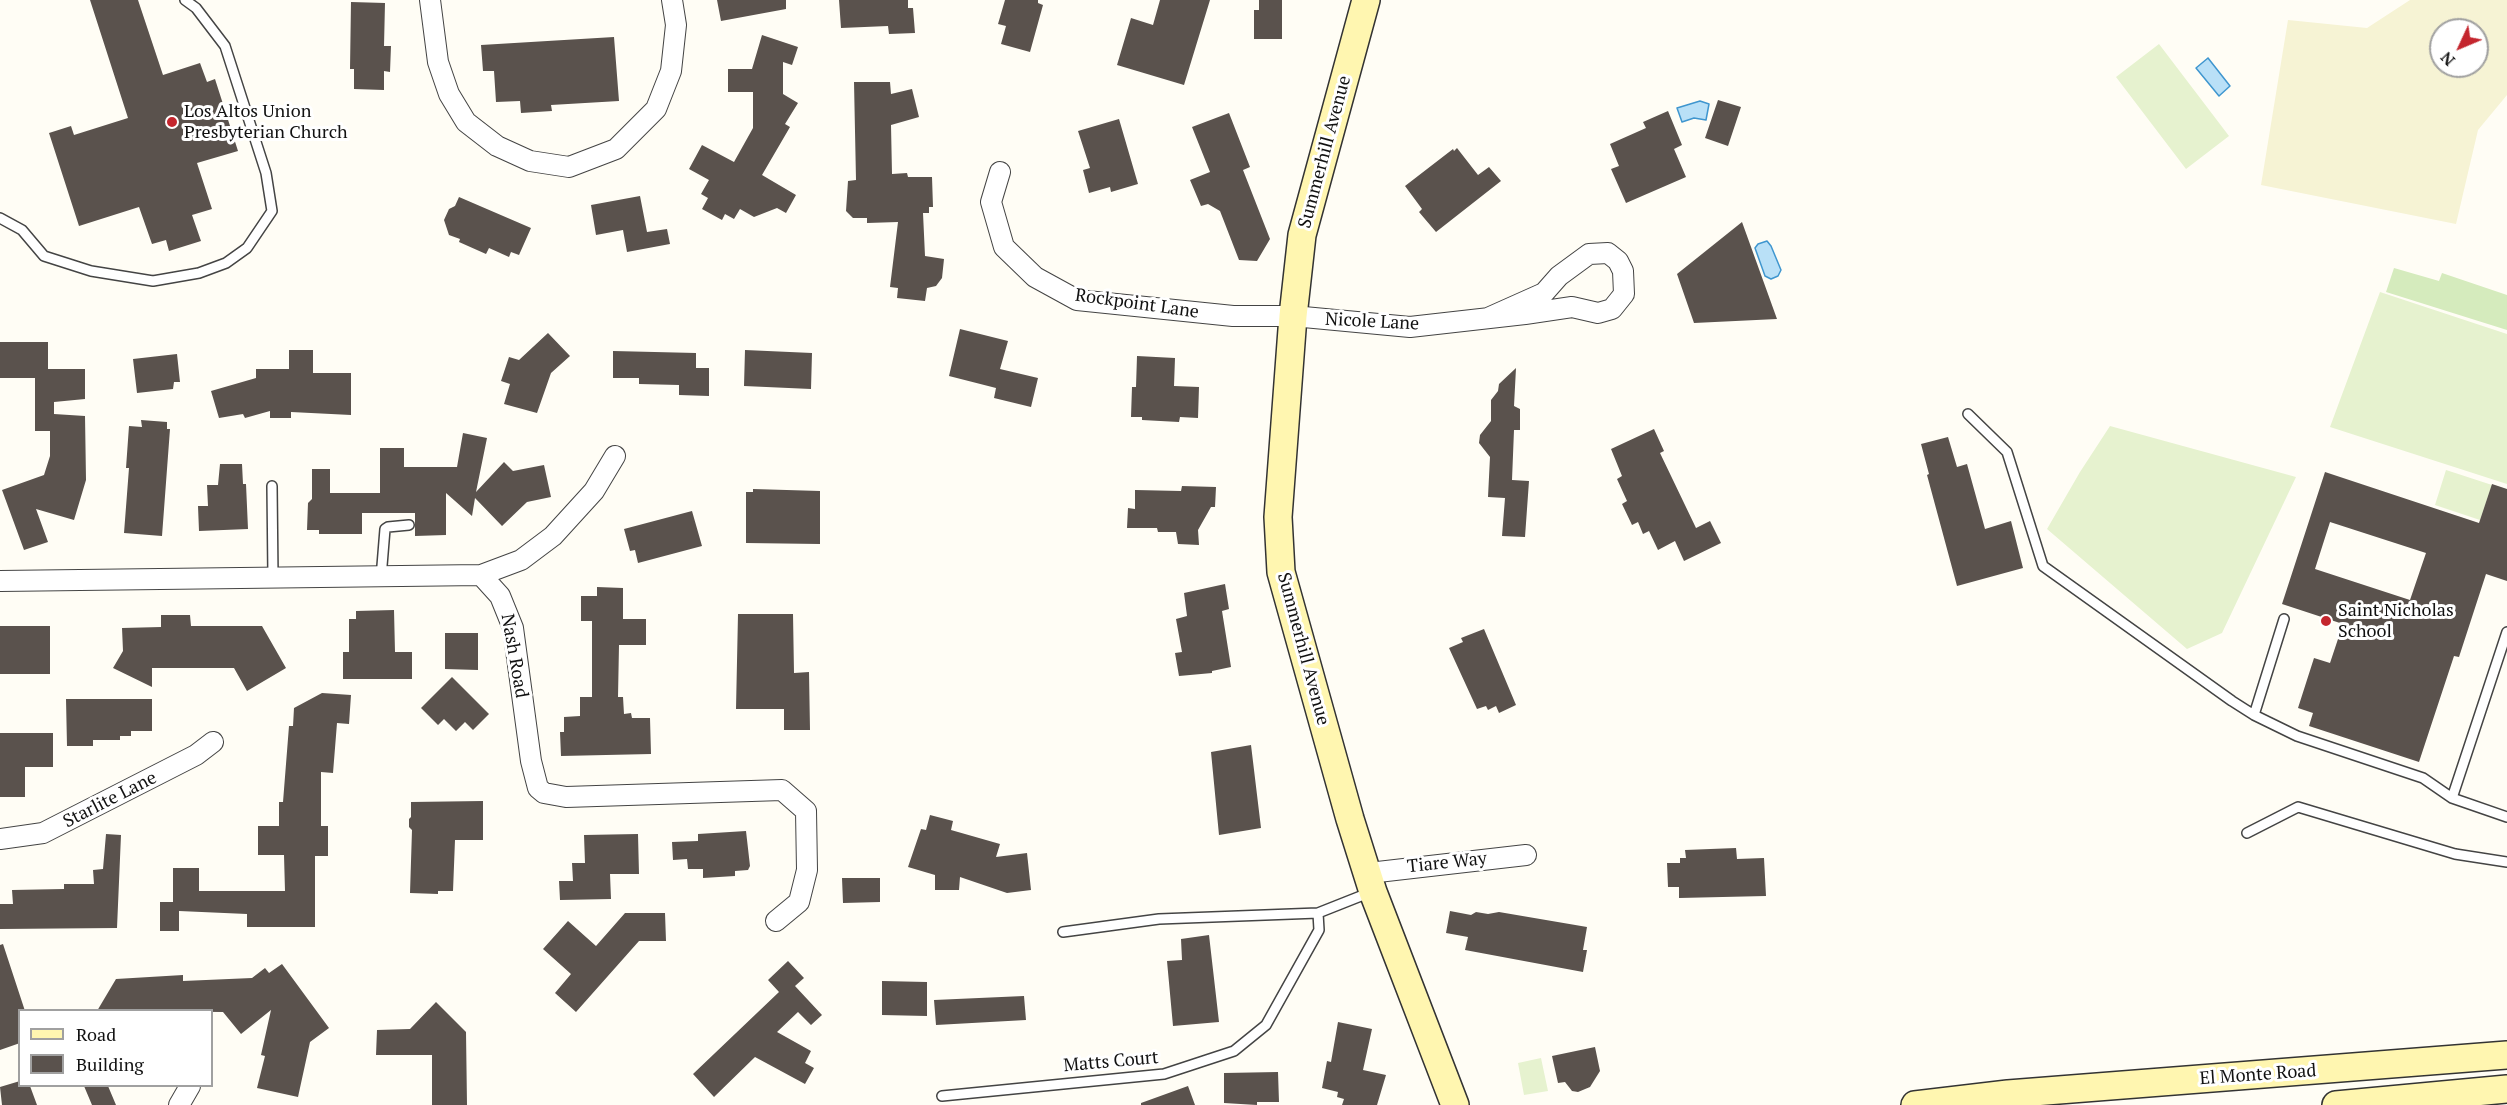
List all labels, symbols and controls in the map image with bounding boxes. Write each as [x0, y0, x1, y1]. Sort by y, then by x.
north arrow [2429, 18, 2489, 78]
text: N [2435, 47, 2460, 71]
street label: Summerhill Avenue [1294, 73, 1356, 231]
place label: Los Altos Union Presbyterian Church [184, 101, 348, 144]
marker: Los Altos Union Presbyterian Church [165, 115, 179, 129]
street label: Rockpoint Lane [1074, 285, 1200, 323]
street label: Nicole Lane [1324, 309, 1420, 335]
street label: Summerhill Avenue [1272, 570, 1334, 728]
place label: Saint Nicholas School [2338, 600, 2454, 642]
street label: Nash Road [496, 612, 532, 700]
marker: Saint Nicholas School [2319, 614, 2333, 628]
street label: Starlite Lane [60, 767, 160, 833]
street label: Tiare Way [1406, 848, 1488, 878]
legend [18, 1009, 213, 1087]
text: Road [76, 1022, 116, 1046]
street label: Matts Court [1063, 1047, 1159, 1077]
text: Building [76, 1052, 144, 1076]
street label: El Monte Road [2199, 1060, 2317, 1090]

